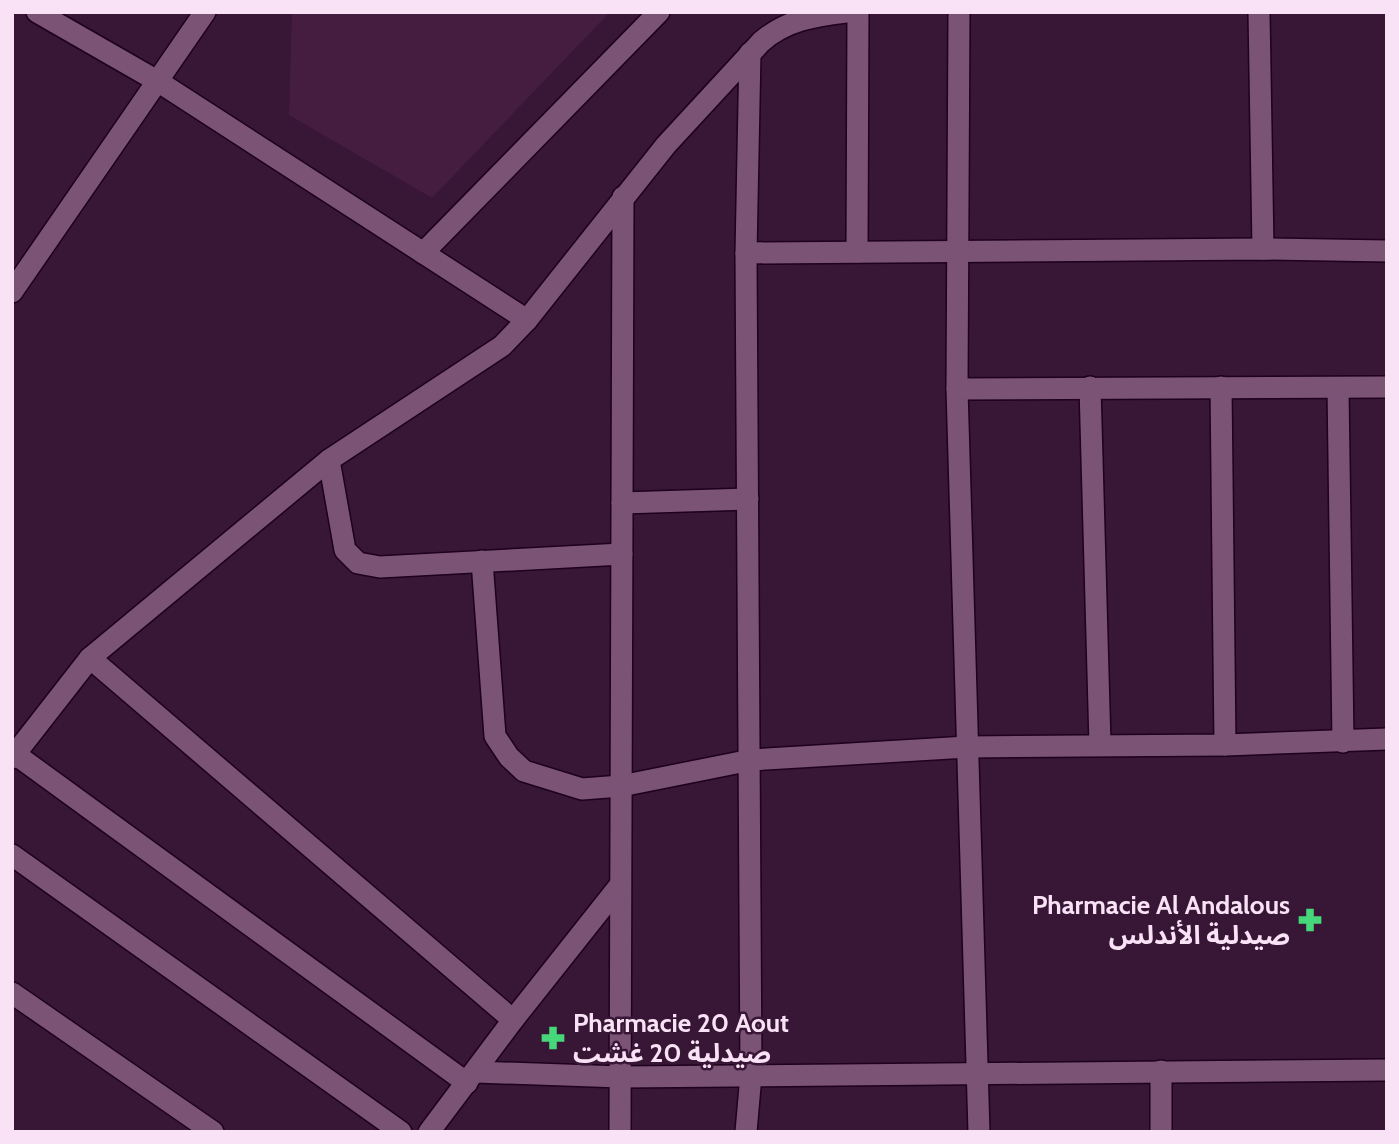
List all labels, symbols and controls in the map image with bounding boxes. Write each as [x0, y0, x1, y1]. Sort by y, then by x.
place label: Pharmacie Al Andalous صيدلية الأندلس [1032, 889, 1290, 951]
pharmacy icon: Pharmacie Al Andalous صيدلية الأندلس [1296, 906, 1324, 934]
place label: Pharmacie 20 Aout صيدلية 20 غشت [573, 1007, 789, 1069]
pharmacy icon: Pharmacie 20 Aout صيدلية 20 غشت [539, 1024, 567, 1052]

